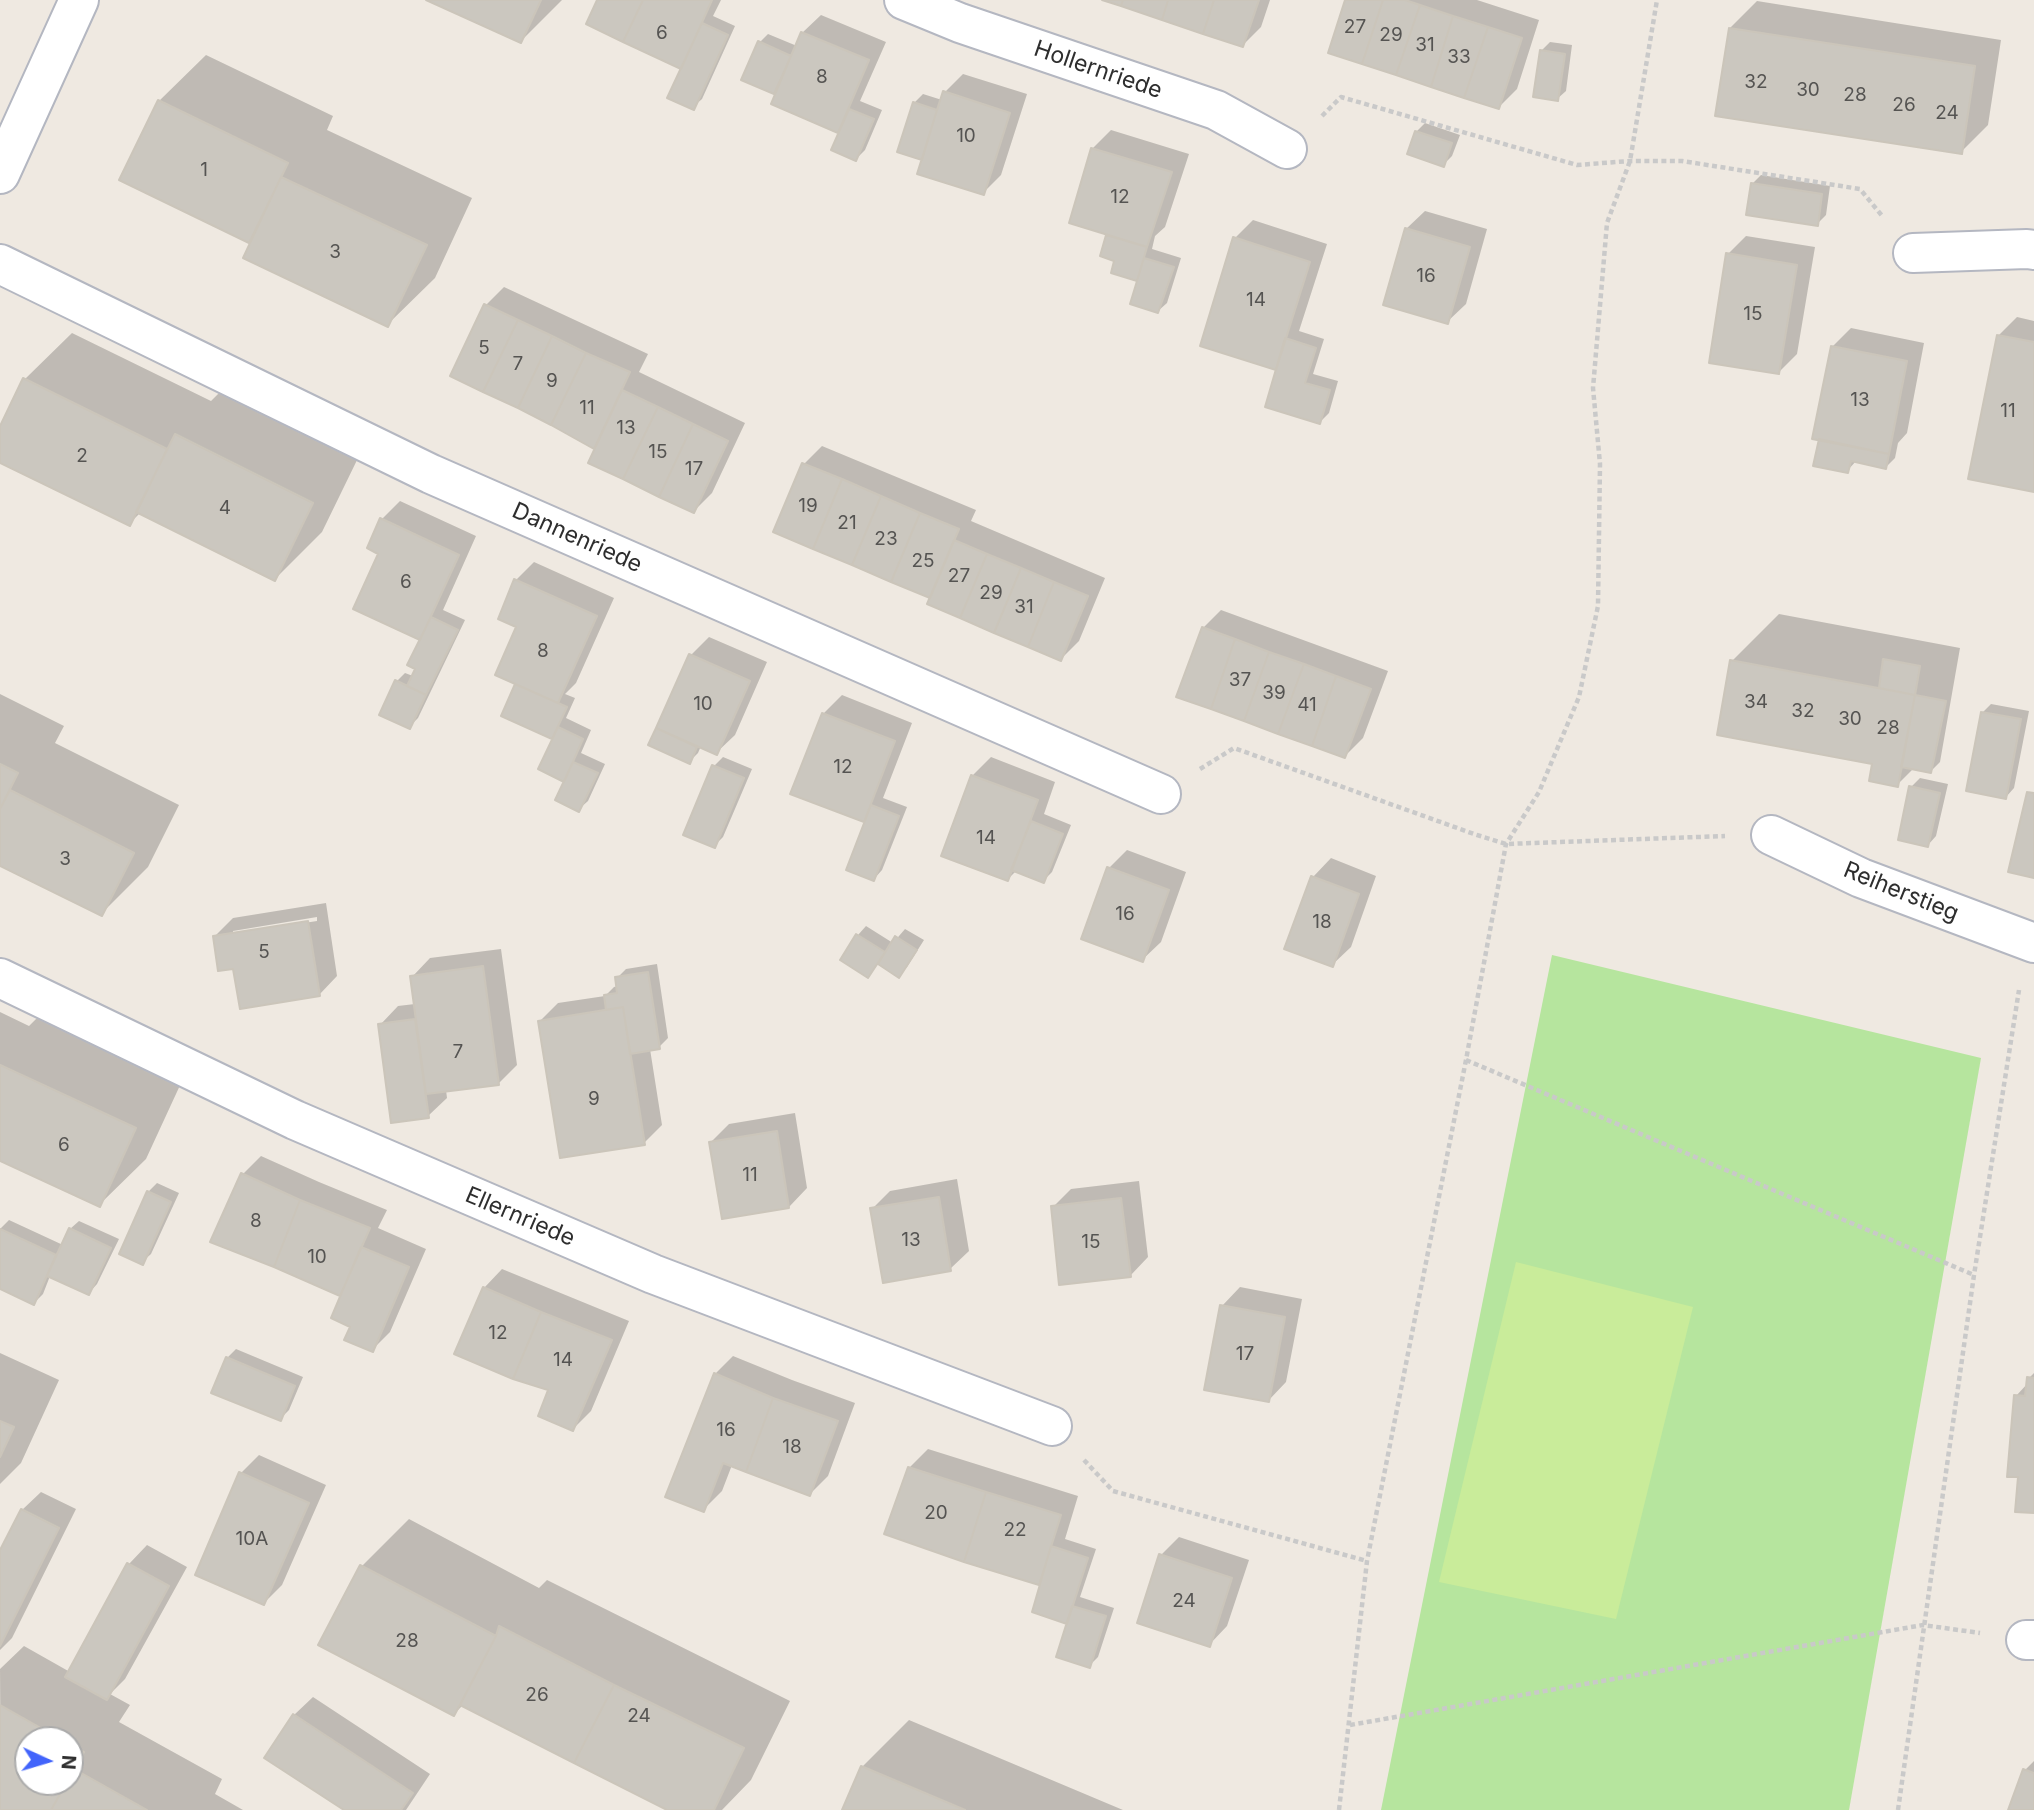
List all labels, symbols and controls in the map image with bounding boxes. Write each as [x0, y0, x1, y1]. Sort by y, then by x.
house number: 27 [1344, 16, 1366, 38]
house number: 6 [656, 22, 668, 44]
house number: 29 [1379, 24, 1403, 46]
house number: 31 [1415, 34, 1435, 56]
street label: Hollernriede [1030, 35, 1166, 105]
house number: 33 [1447, 46, 1471, 68]
house number: 8 [816, 66, 828, 88]
house number: 32 [1744, 71, 1768, 93]
house number: 30 [1796, 79, 1820, 101]
house number: 28 [1843, 84, 1867, 106]
house number: 26 [1892, 94, 1916, 116]
house number: 24 [1935, 102, 1959, 124]
house number: 10 [956, 125, 976, 147]
house number: 1 [200, 159, 208, 181]
house number: 12 [1110, 186, 1130, 208]
house number: 3 [329, 241, 341, 263]
house number: 16 [1416, 265, 1436, 287]
house number: 14 [1246, 289, 1266, 311]
house number: 15 [1743, 303, 1763, 325]
house number: 5 [478, 337, 490, 359]
house number: 7 [513, 353, 523, 375]
house number: 9 [546, 370, 558, 392]
house number: 13 [1850, 389, 1870, 411]
house number: 11 [579, 397, 595, 419]
house number: 11 [2000, 400, 2016, 422]
house number: 13 [616, 417, 636, 439]
house number: 15 [648, 441, 668, 463]
house number: 2 [76, 445, 88, 467]
house number: 17 [685, 458, 703, 480]
house number: 19 [798, 495, 818, 517]
house number: 4 [219, 497, 231, 519]
street label: Dannenriede [508, 497, 646, 579]
house number: 21 [837, 512, 857, 534]
house number: 23 [874, 528, 898, 550]
house number: 25 [911, 550, 935, 572]
house number: 27 [948, 565, 970, 587]
house number: 6 [400, 571, 412, 593]
house number: 29 [979, 582, 1003, 604]
house number: 31 [1014, 596, 1034, 618]
house number: 8 [537, 640, 549, 662]
house number: 37 [1229, 669, 1251, 691]
house number: 39 [1262, 682, 1286, 704]
house number: 34 [1744, 691, 1768, 713]
house number: 10 [693, 693, 713, 715]
house number: 41 [1297, 694, 1317, 716]
house number: 32 [1791, 700, 1815, 722]
house number: 30 [1838, 708, 1862, 730]
house number: 28 [1876, 717, 1900, 739]
house number: 12 [833, 756, 853, 778]
house number: 14 [976, 827, 996, 849]
house number: 3 [59, 848, 71, 870]
street label: Reiherstieg [1839, 856, 1963, 928]
house number: 16 [1115, 903, 1135, 925]
house number: 18 [1312, 911, 1332, 933]
house number: 5 [258, 941, 270, 963]
house number: 7 [453, 1041, 463, 1063]
house number: 9 [588, 1088, 600, 1110]
house number: 6 [58, 1134, 70, 1156]
house number: 11 [742, 1164, 758, 1186]
street label: Ellernriede [461, 1182, 579, 1252]
house number: 8 [250, 1210, 262, 1232]
house number: 13 [901, 1229, 921, 1251]
house number: 15 [1081, 1231, 1101, 1253]
house number: 10 [307, 1246, 327, 1268]
house number: 12 [488, 1322, 508, 1344]
house number: 17 [1236, 1343, 1254, 1365]
house number: 14 [553, 1349, 573, 1371]
house number: 16 [716, 1419, 736, 1441]
house number: 18 [782, 1436, 802, 1458]
house number: 20 [924, 1502, 948, 1524]
house number: 22 [1003, 1519, 1027, 1541]
house number: 10A [236, 1528, 268, 1550]
house number: 24 [1172, 1590, 1196, 1612]
house number: 28 [395, 1630, 419, 1652]
house number: 26 [525, 1684, 549, 1706]
house number: 24 [627, 1705, 651, 1727]
north arrow [14, 1726, 84, 1796]
text: N [56, 1754, 80, 1770]

